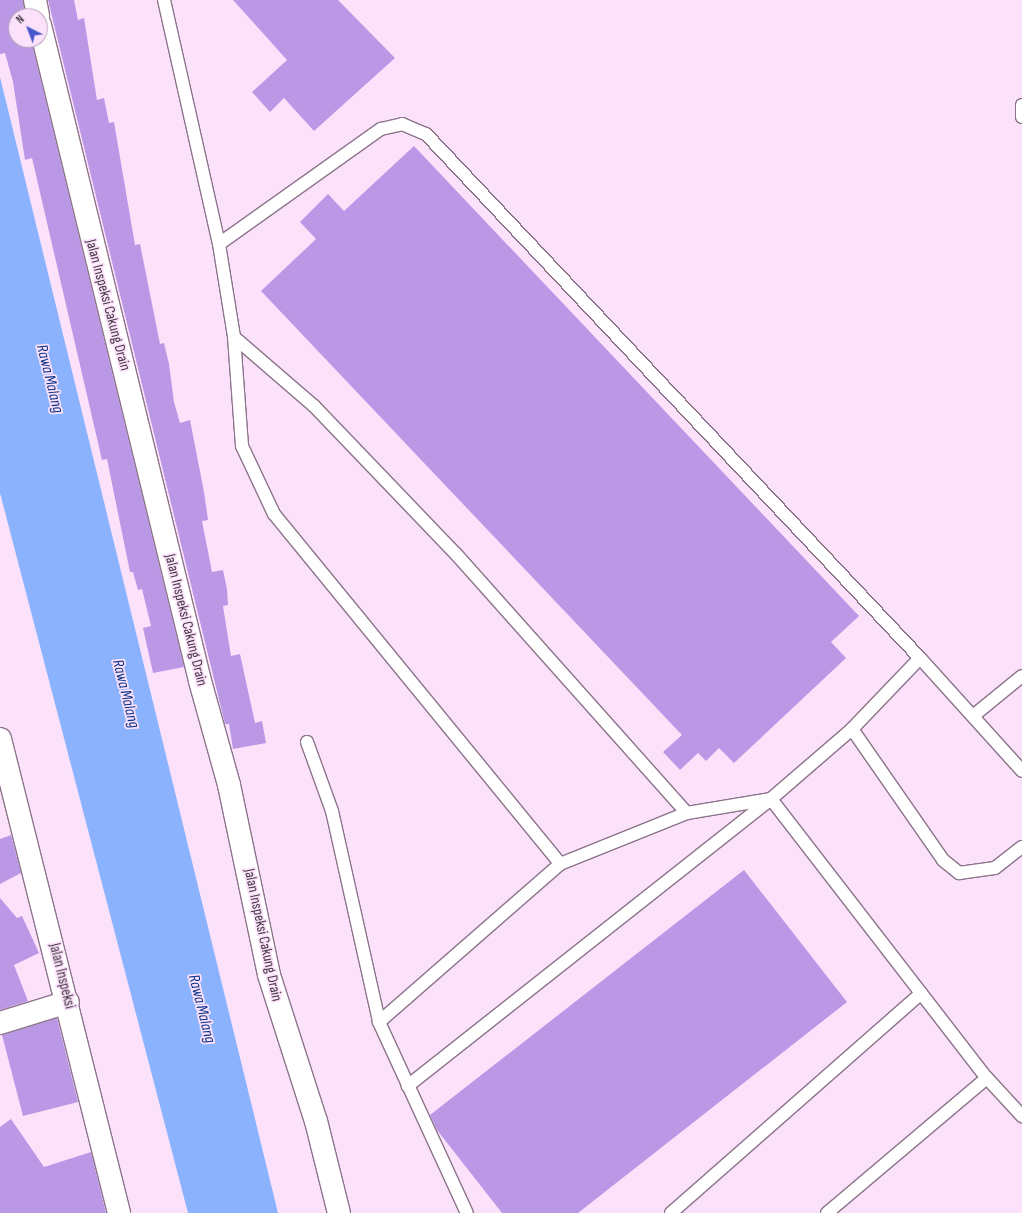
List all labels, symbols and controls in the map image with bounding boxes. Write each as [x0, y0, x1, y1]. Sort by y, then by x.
north arrow [8, 8, 48, 48]
text: N [14, 13, 27, 26]
street label: Jalan Inspeksi Cakung Drain [82, 237, 134, 373]
water label: Rawa Malang [31, 343, 67, 415]
street label: Jalan Inspeksi Cakung Drain [161, 552, 211, 688]
water label: Rawa Malang [107, 658, 143, 730]
street label: Jalan Inspeksi Cakung Drain [240, 867, 286, 1003]
street label: Jalan Inspeksi [45, 941, 79, 1011]
water label: Rawa Malang [183, 973, 219, 1045]

